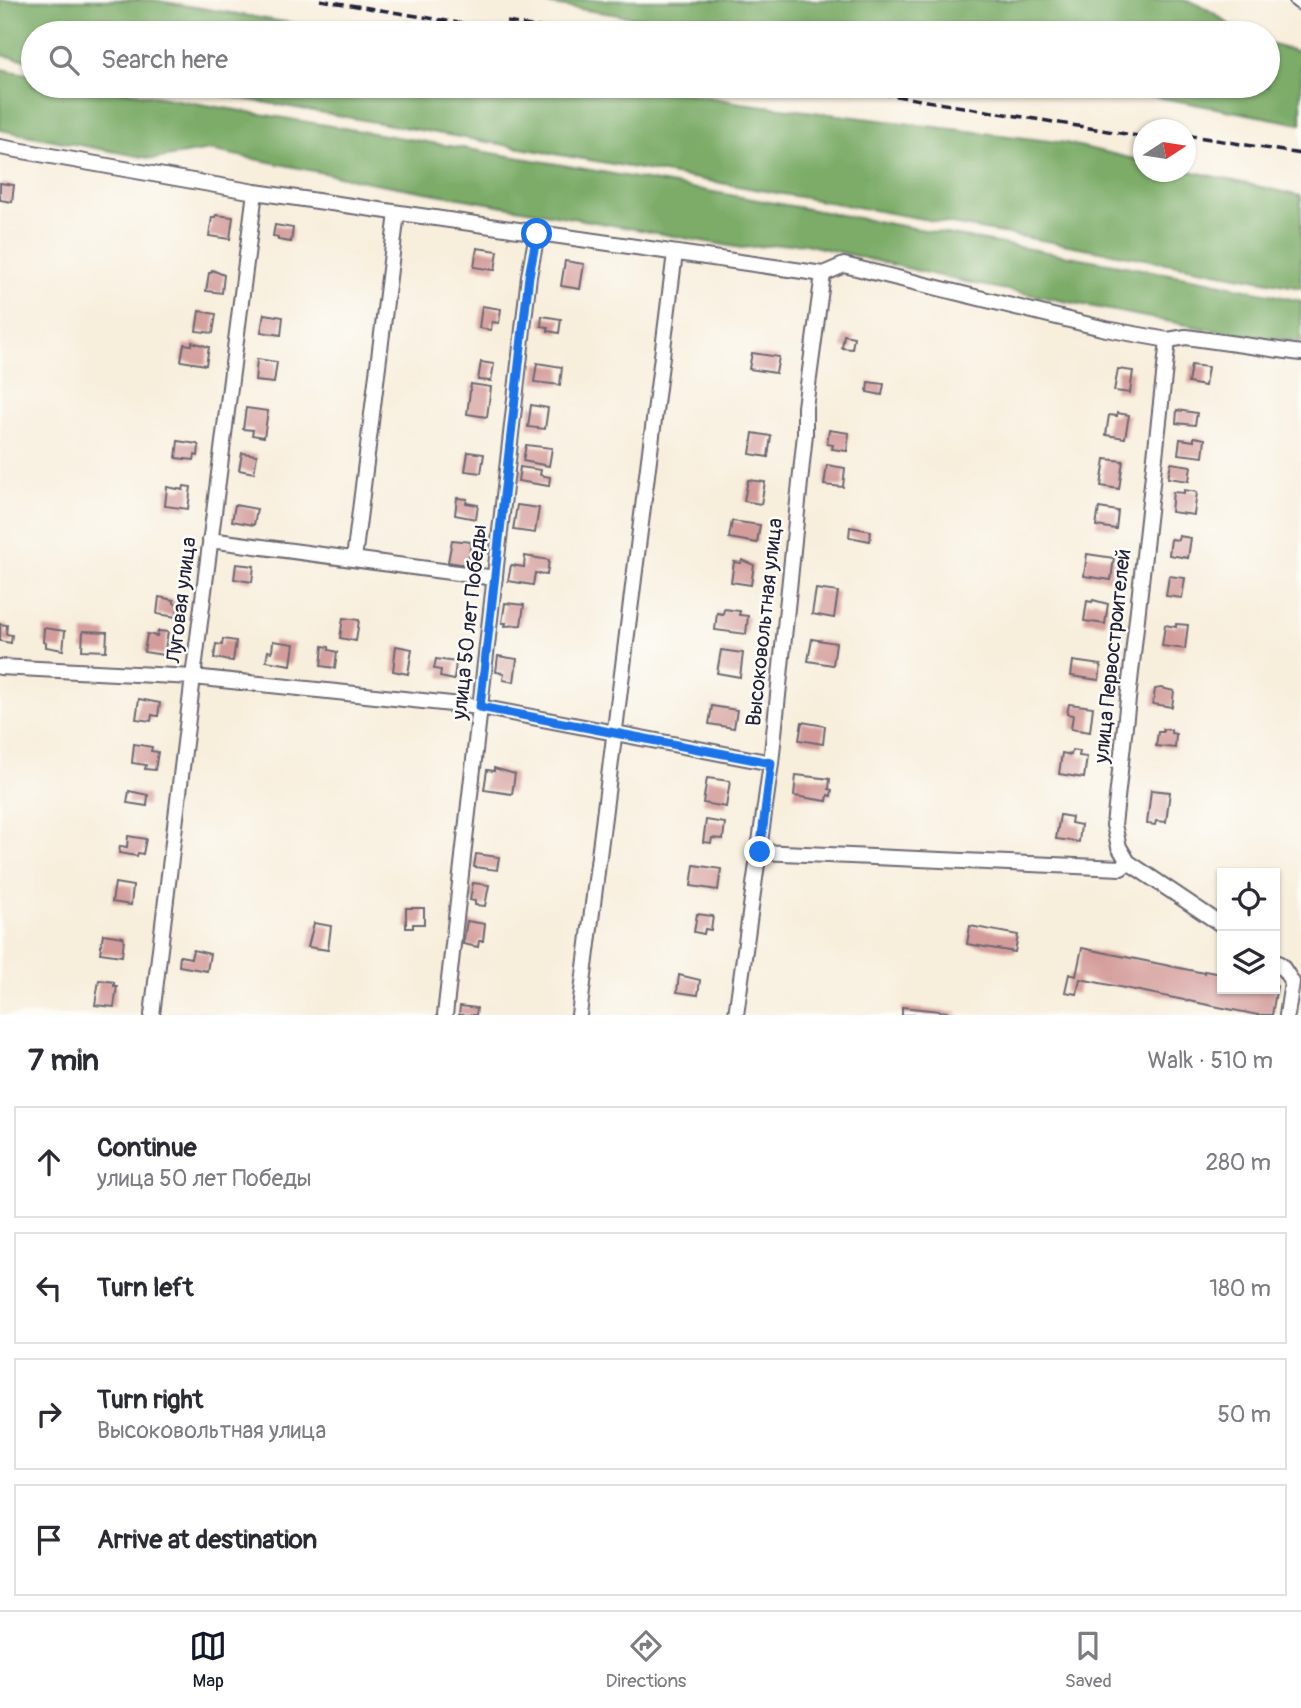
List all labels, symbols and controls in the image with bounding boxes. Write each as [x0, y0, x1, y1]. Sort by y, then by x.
search box [21, 21, 1280, 98]
icon: search [45, 41, 83, 79]
text: Search here [101, 44, 228, 76]
north arrow [1133, 119, 1196, 182]
route start [521, 218, 552, 249]
street label: Высоковольтная улица [740, 517, 789, 728]
street label: улица 50 лет Победы [446, 523, 493, 722]
street label: Луговая улица [160, 535, 203, 666]
street label: улица Первостроителей [1088, 548, 1137, 765]
route end [744, 836, 775, 867]
map controls [1217, 868, 1280, 994]
button: locate [1217, 868, 1280, 931]
button: layers [1217, 931, 1280, 994]
text: 7 min [28, 1042, 99, 1079]
text: Walk · 510 m [1148, 1046, 1273, 1075]
text: Continue [97, 1132, 197, 1164]
icon: ahead [30, 1143, 68, 1181]
text: 280 m [1205, 1148, 1271, 1177]
text: улица 50 лет Победы [97, 1164, 312, 1193]
icon: left [30, 1269, 68, 1307]
text: Turn left [97, 1272, 193, 1304]
text: 180 m [1209, 1274, 1271, 1303]
text: Turn right [97, 1384, 203, 1416]
icon: right [30, 1395, 68, 1433]
text: 50 m [1217, 1400, 1271, 1429]
text: Высоковольтная улица [97, 1416, 326, 1445]
icon: arrive [30, 1521, 68, 1559]
text: Arrive at destination [97, 1524, 317, 1556]
tab: Map [189, 1627, 227, 1693]
tab: Directions [606, 1627, 686, 1693]
tab: Saved [1065, 1627, 1112, 1693]

